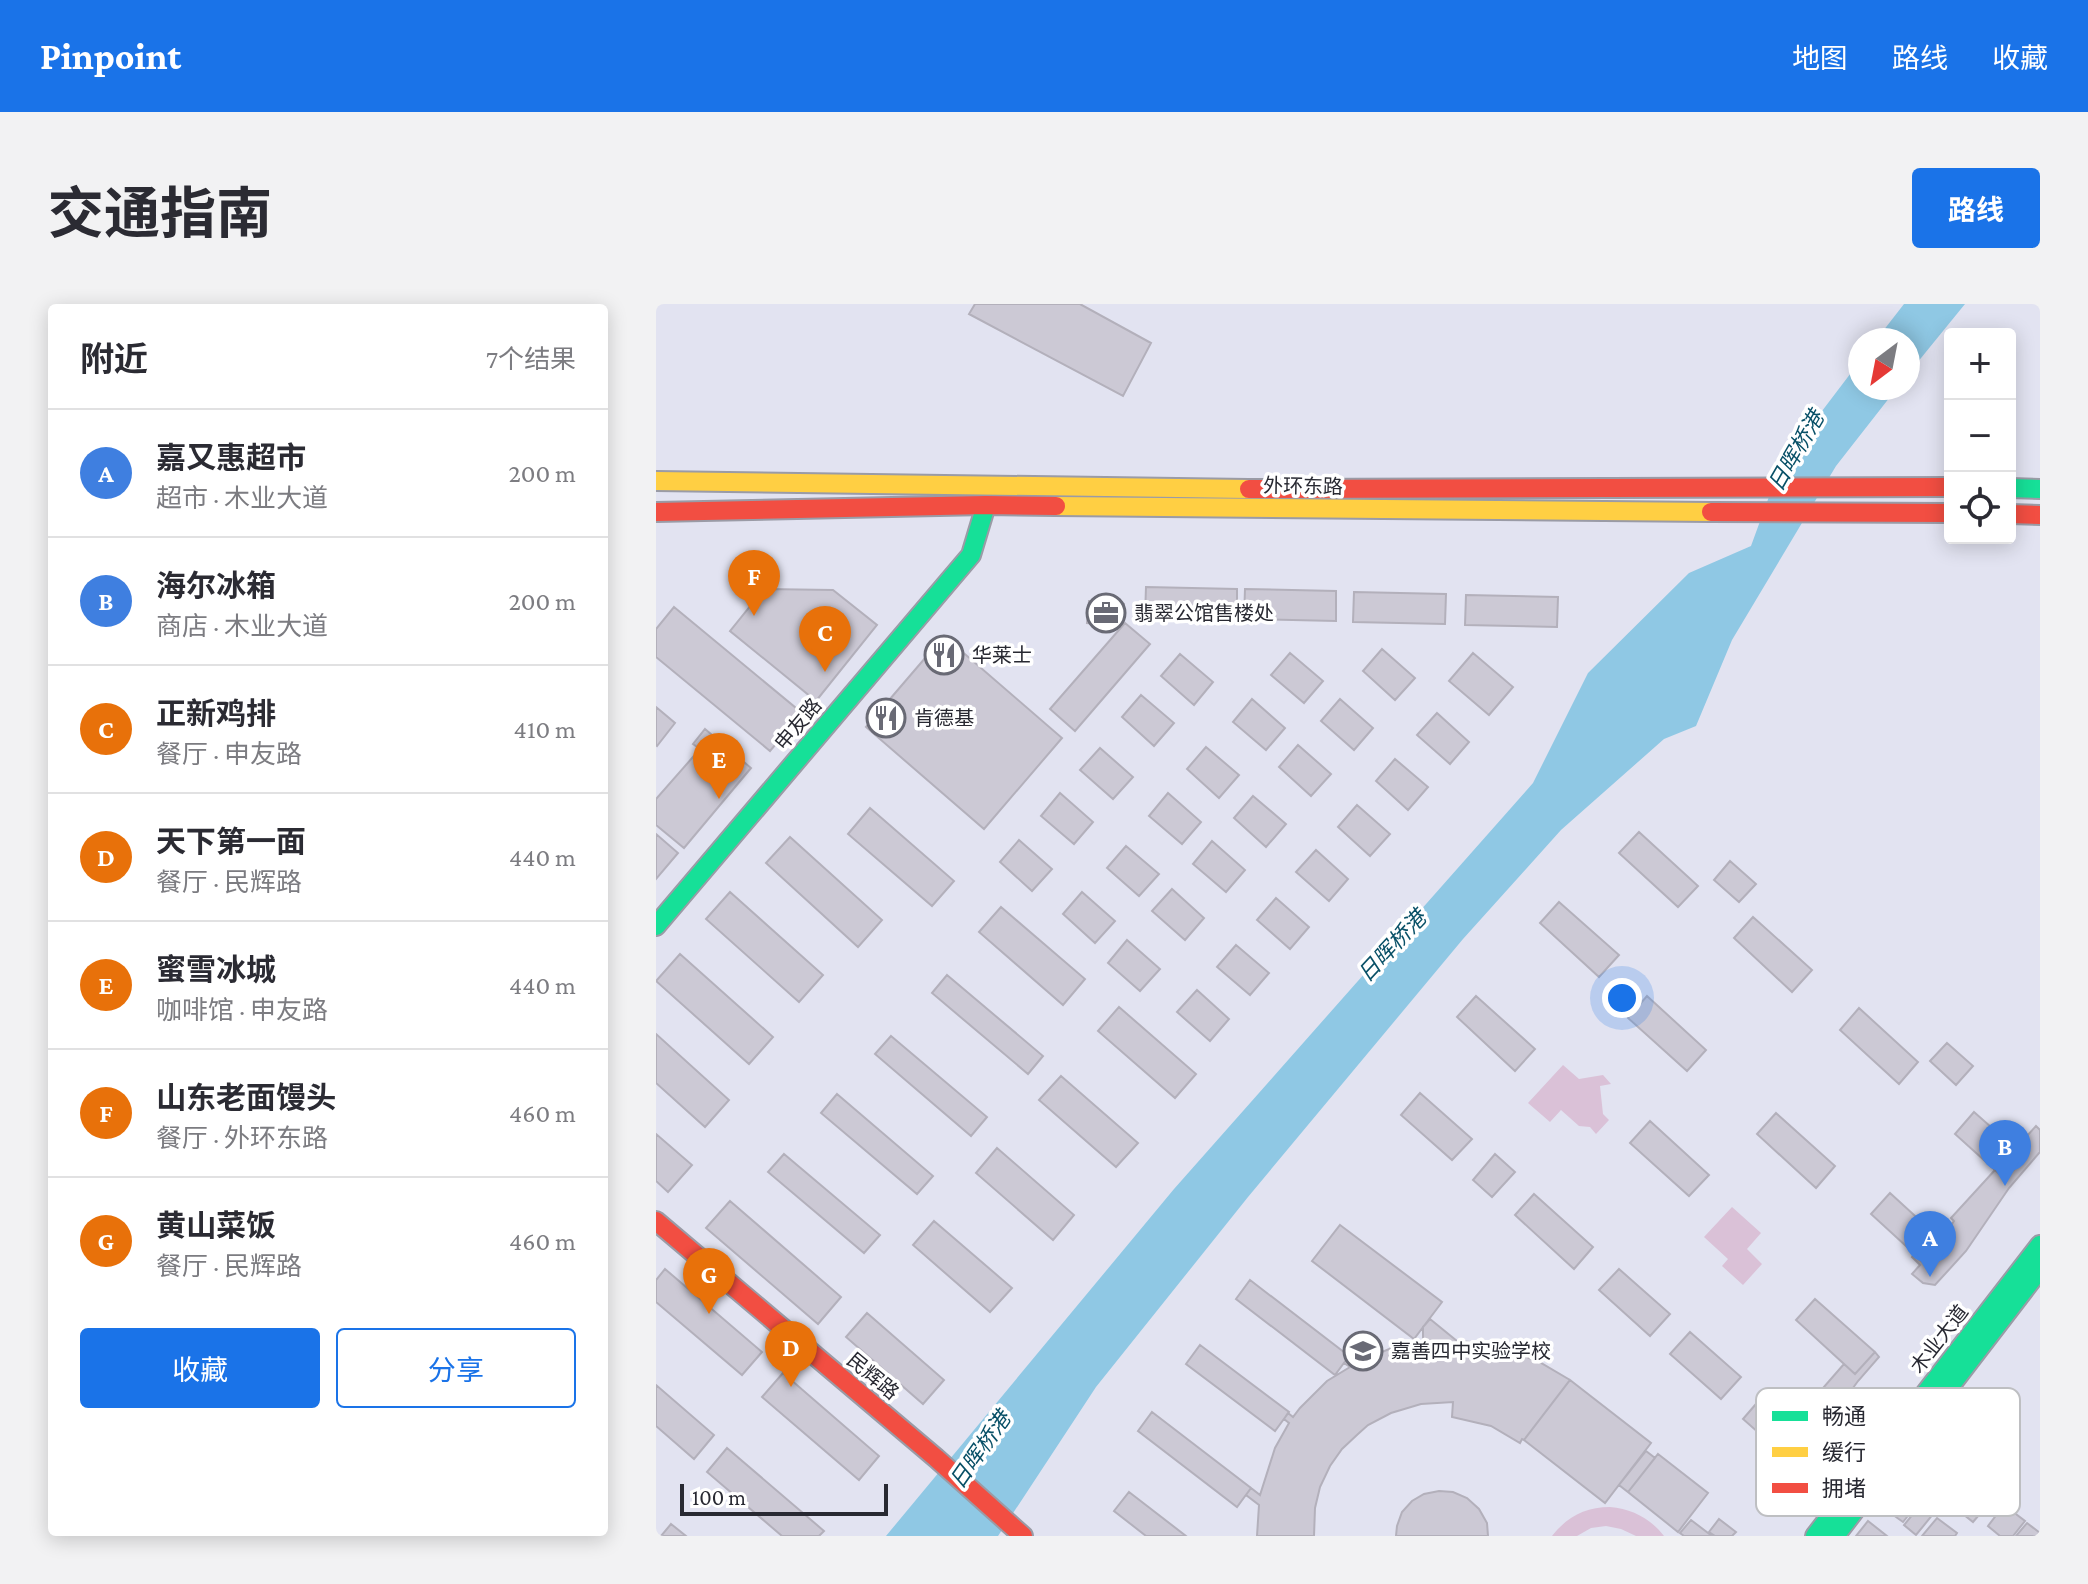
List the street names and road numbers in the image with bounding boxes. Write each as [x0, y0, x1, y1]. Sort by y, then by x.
street label: 外环东路 [1263, 474, 1343, 498]
street label: 申友路 [770, 694, 826, 754]
street label: 木业大道 [1906, 1301, 1972, 1377]
street label: 民辉路 [843, 1348, 903, 1404]

